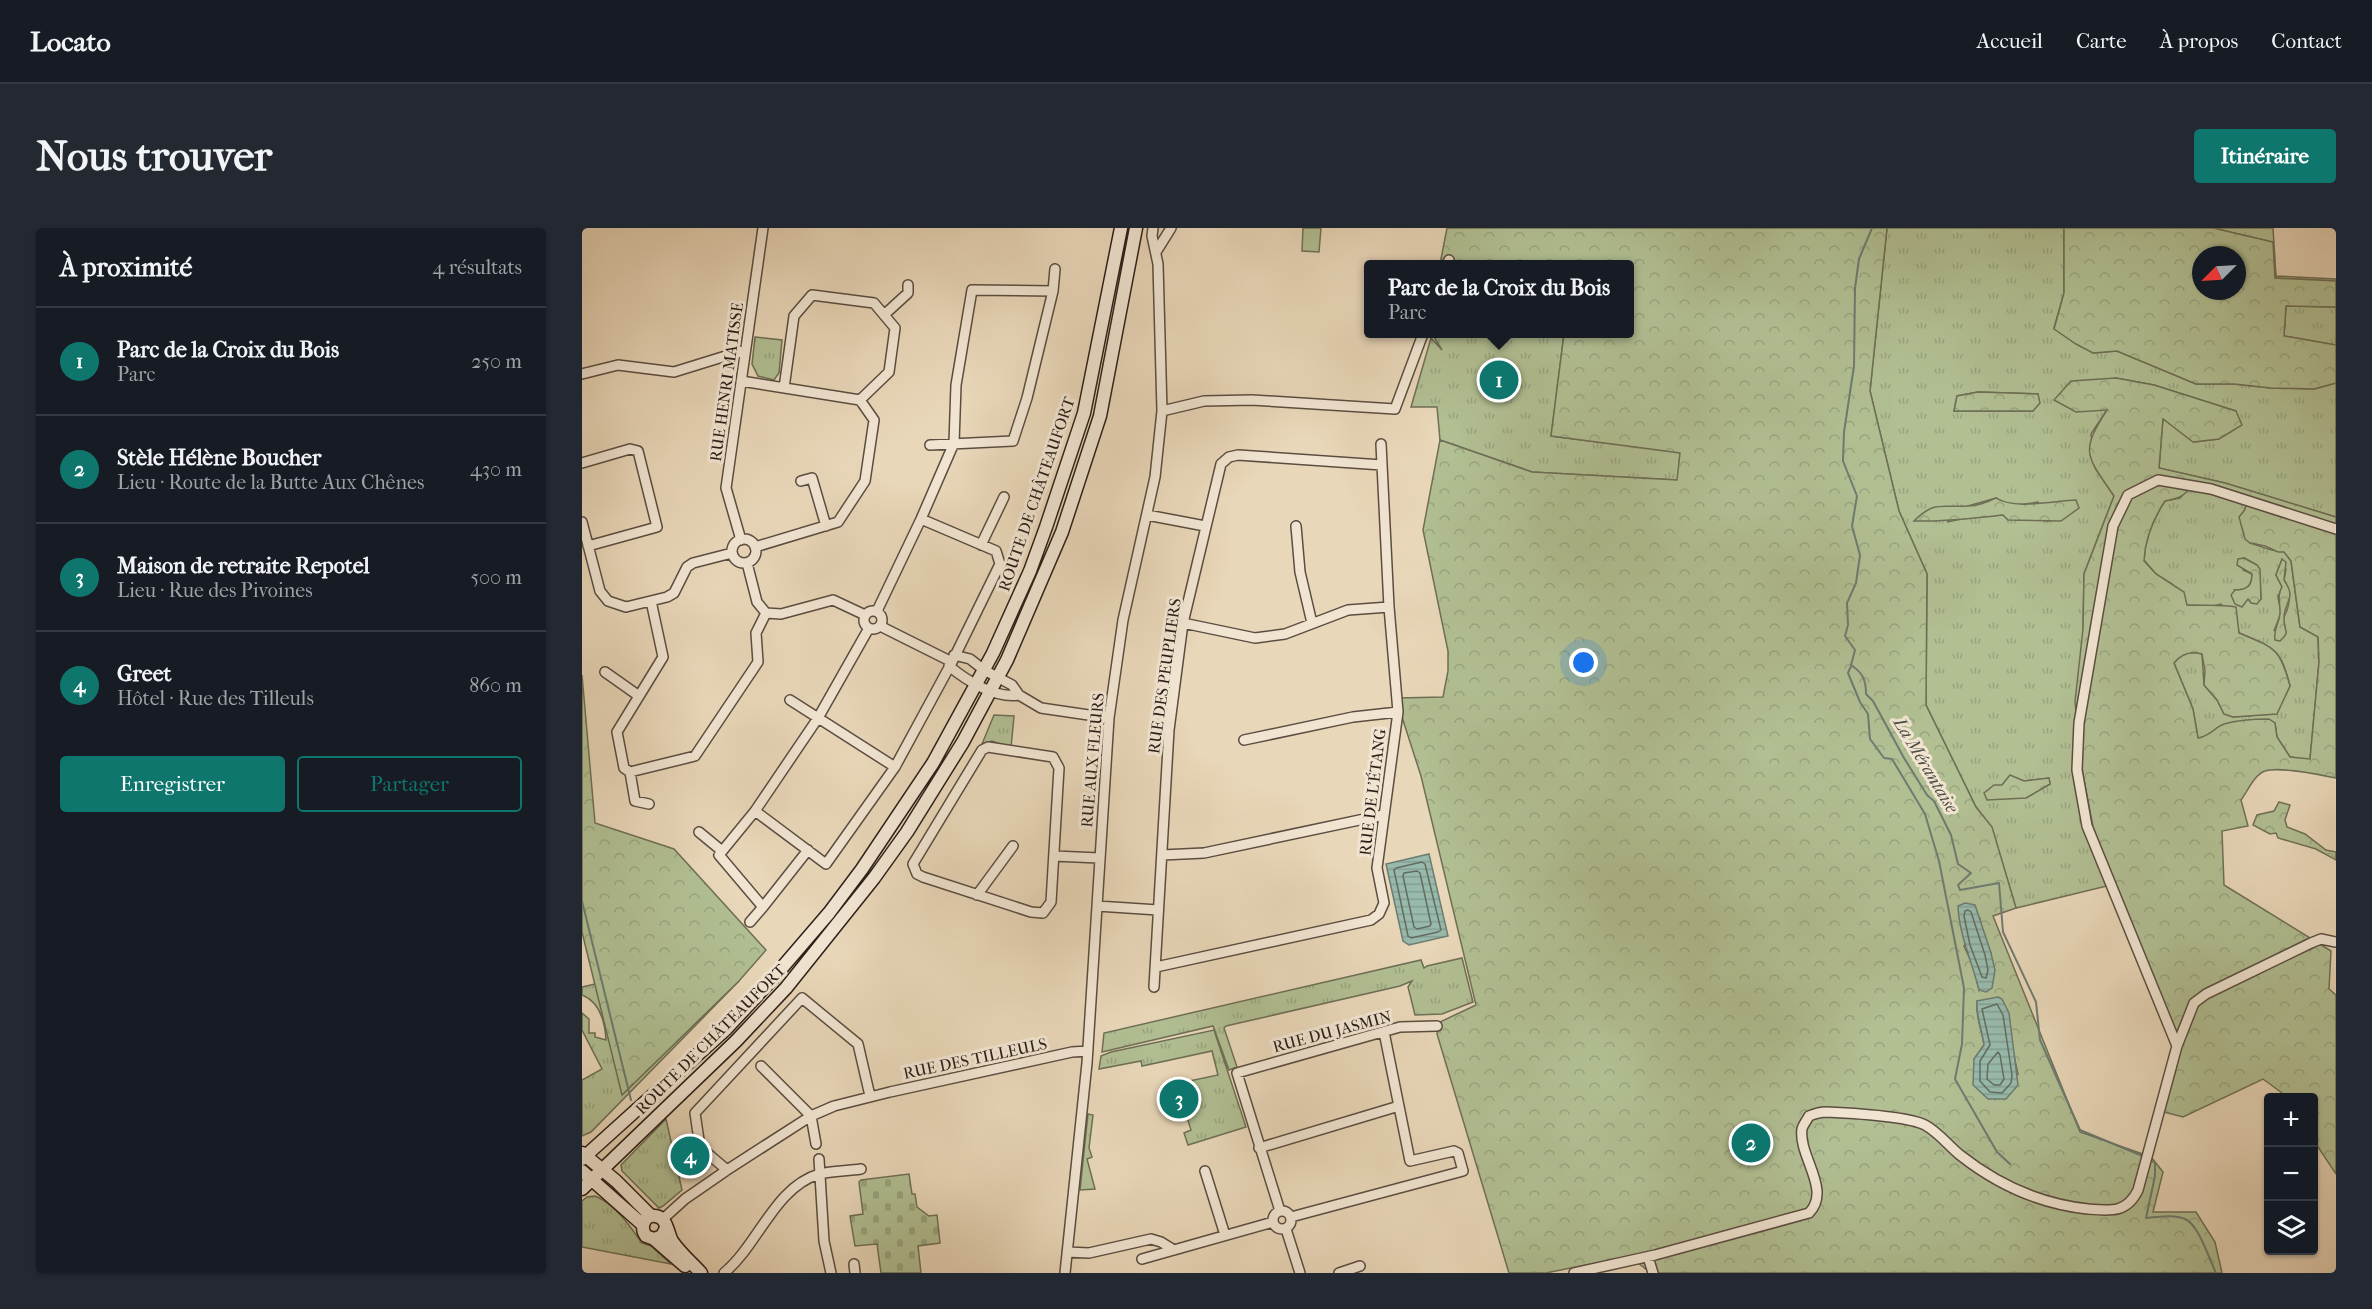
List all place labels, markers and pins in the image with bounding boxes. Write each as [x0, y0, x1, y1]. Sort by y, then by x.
pin: 1 [1480, 358, 1518, 402]
pin: 3 [1160, 1076, 1198, 1122]
pin: 2 [1732, 1120, 1770, 1166]
pin: 4 [670, 1134, 710, 1178]

